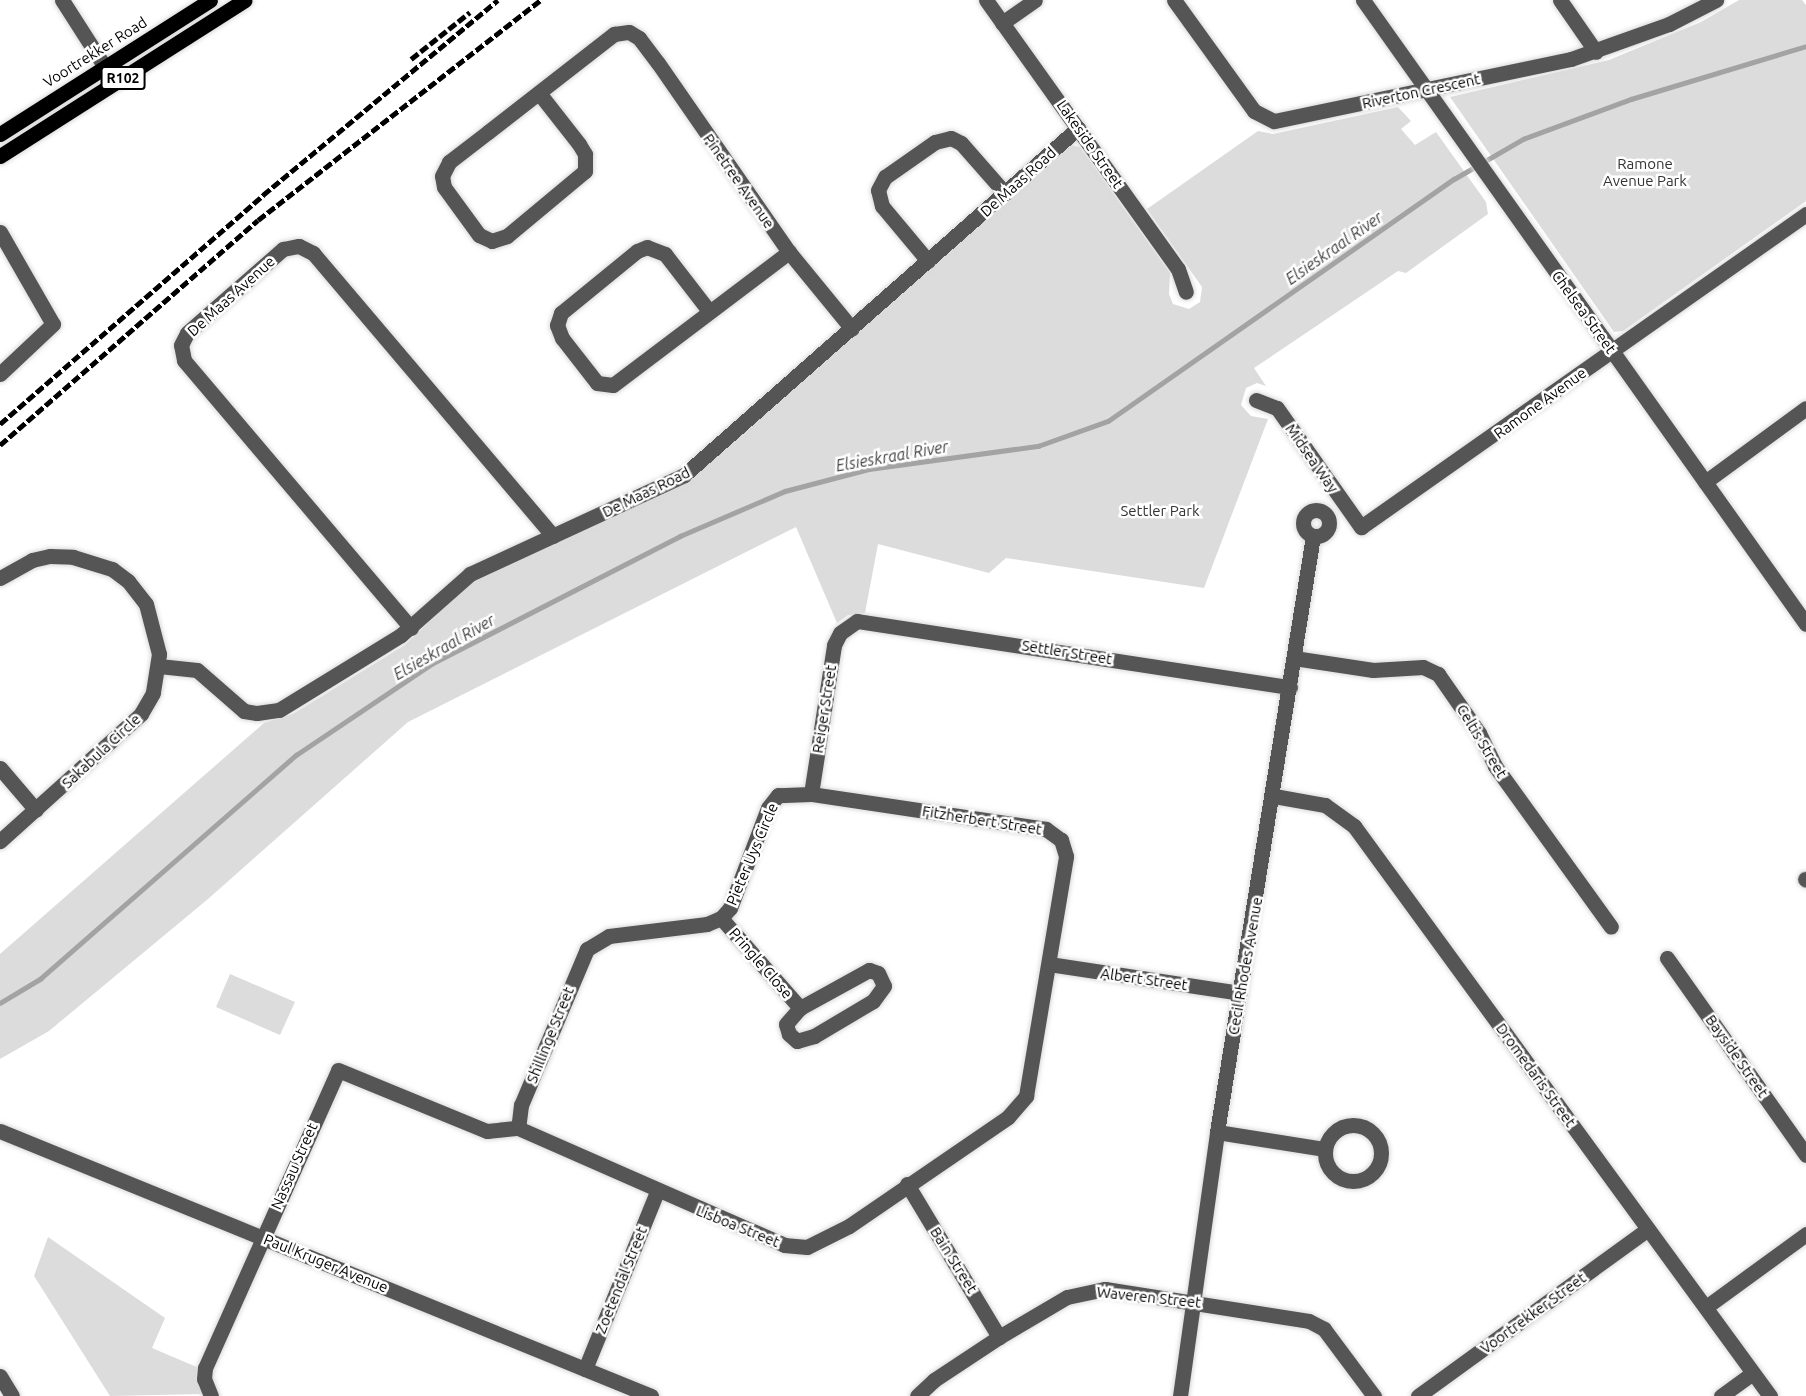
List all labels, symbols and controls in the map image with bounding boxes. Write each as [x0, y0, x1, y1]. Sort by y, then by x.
street label: Voortrekker Road [40, 13, 150, 91]
road number: R102 [100, 67, 146, 89]
street label: Riverton Crescent [1360, 70, 1482, 112]
street label: Lakeside Street [1053, 96, 1127, 192]
street label: Pinetree Avenue [700, 130, 778, 232]
street label: De Maas Road [977, 143, 1059, 221]
park label: Ramone Avenue Park [1603, 154, 1687, 189]
water label: Elsieskraal River [1282, 207, 1386, 289]
street label: De Maas Avenue [184, 252, 278, 340]
street label: Chelsea Street [1548, 267, 1620, 357]
street label: Ramone Avenue [1490, 364, 1590, 442]
street label: Midsea Way [1282, 420, 1342, 496]
water label: Elsieskraal River [834, 437, 950, 475]
street label: De Maas Road [599, 463, 693, 521]
park label: Settler Park [1120, 502, 1200, 520]
water label: Elsieskraal River [390, 610, 498, 684]
street label: Settler Street [1021, 636, 1113, 668]
street label: Reiger Street [808, 664, 840, 754]
street label: Celtis Street [1453, 701, 1511, 781]
street label: Sakabula Circle [58, 710, 144, 792]
street label: Pieter Uys Circle [722, 800, 782, 908]
street label: Fitzherbert Street [921, 802, 1043, 838]
street label: Cecil Rhodes Avenue [1224, 896, 1266, 1036]
street label: Pringle Close [725, 924, 797, 1002]
street label: Albert Street [1099, 964, 1189, 994]
street label: Shillinge Street [522, 984, 578, 1086]
street label: Bayside Street [1702, 1011, 1772, 1101]
street label: Dromedaris Street [1492, 1020, 1580, 1130]
street label: Nassau Street [267, 1120, 321, 1212]
street label: Lisboa Street [694, 1201, 782, 1251]
street label: Zoetendal Street [591, 1224, 651, 1336]
street label: Bain Street [927, 1224, 981, 1296]
street label: Paul Kruger Avenue [261, 1230, 391, 1296]
street label: Voortrekker Street [1477, 1269, 1589, 1357]
street label: Waveren Street [1096, 1283, 1202, 1311]

